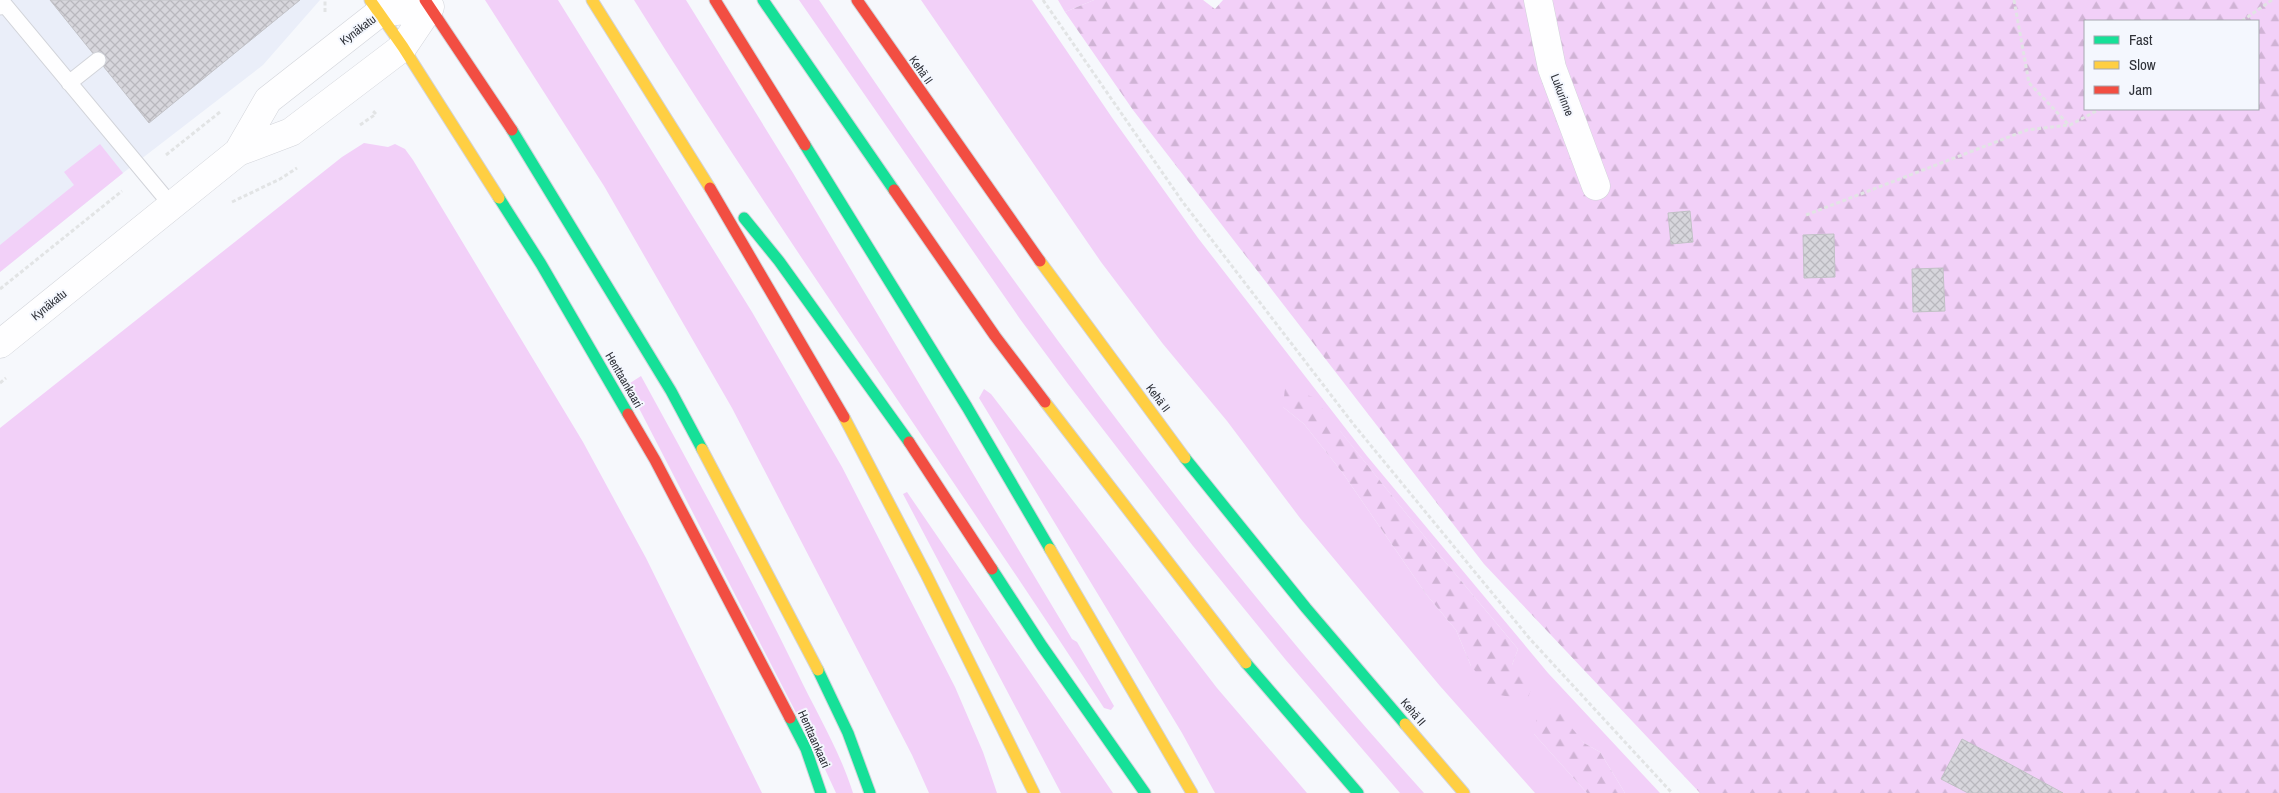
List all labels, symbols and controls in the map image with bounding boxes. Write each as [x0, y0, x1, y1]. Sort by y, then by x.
street label: Kynäkatu [337, 11, 379, 49]
legend [2084, 20, 2259, 110]
text: Fast [2129, 29, 2153, 50]
street label: Kehä II [905, 53, 937, 87]
text: Slow [2129, 54, 2156, 75]
street label: Lukurinne [1547, 72, 1577, 118]
text: Jam [2129, 79, 2152, 100]
street label: Kynäkatu [28, 286, 70, 324]
street label: Henttaankaari [602, 349, 646, 411]
street label: Kehä II [1142, 381, 1174, 415]
street label: Kehä II [1397, 695, 1429, 729]
street label: Henttaankaari [794, 708, 834, 770]

